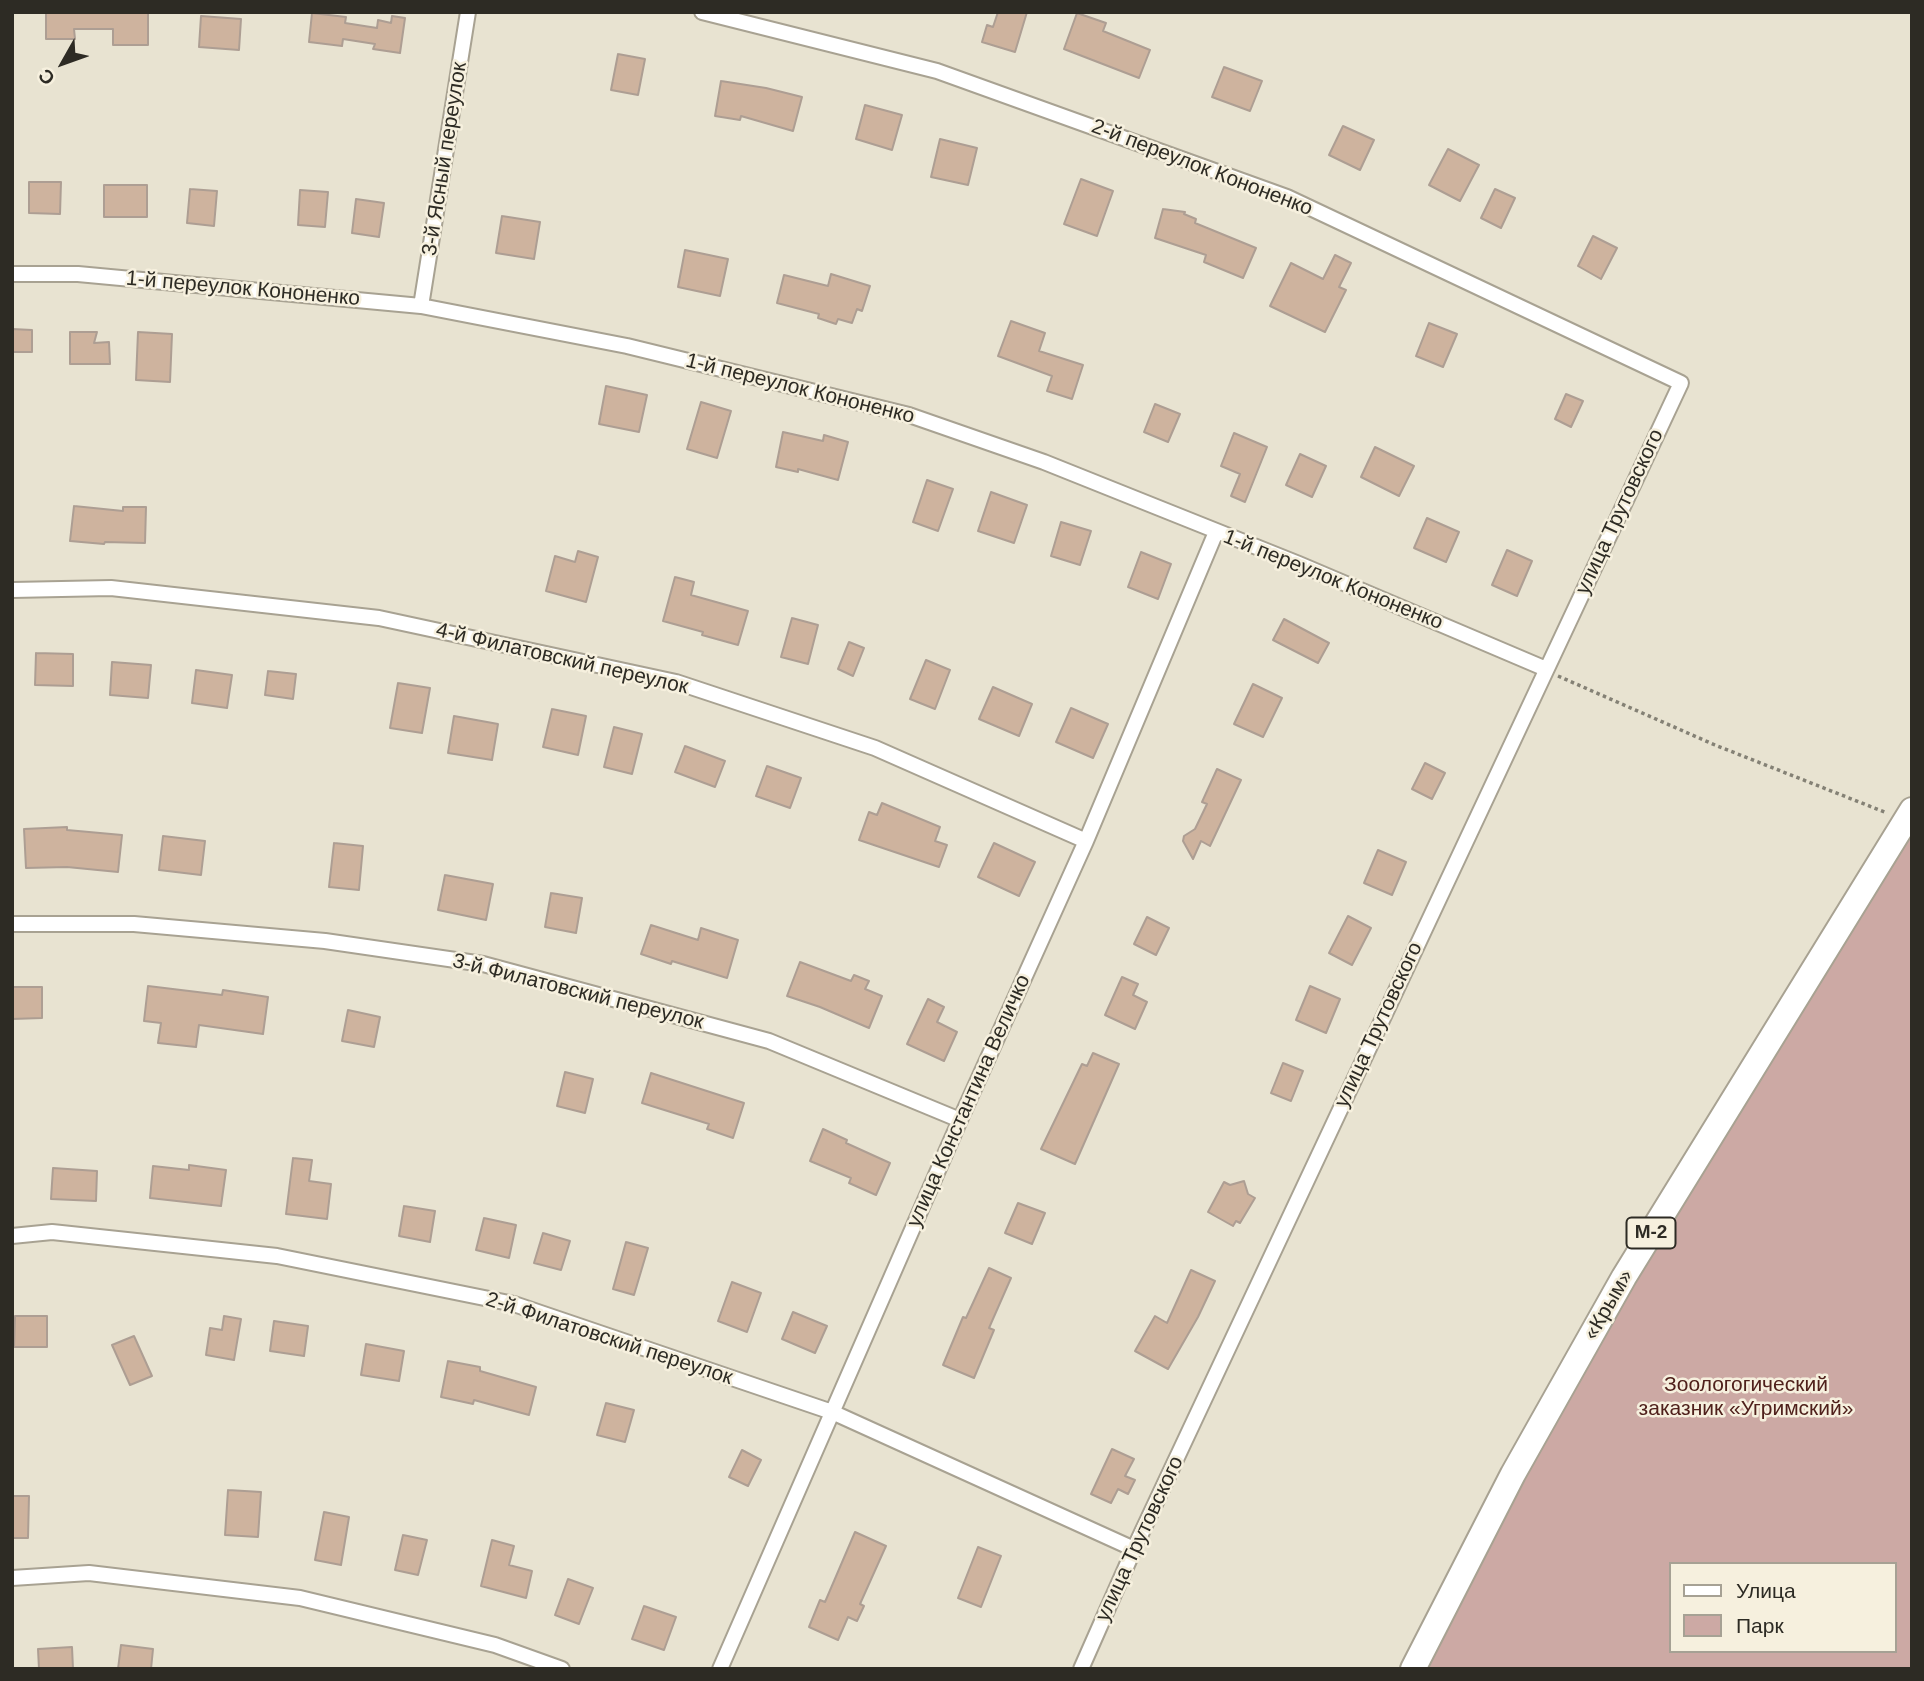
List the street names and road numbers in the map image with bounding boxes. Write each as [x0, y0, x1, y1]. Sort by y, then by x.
street label: 3-й Ясный переулок [417, 60, 473, 258]
street label: 2-й переулок Кононенко [1088, 114, 1316, 222]
street label: 1-й переулок Кононенко [125, 266, 361, 312]
street label: 1-й переулок Кононенко [683, 348, 917, 430]
street label: улица Трутовского [1571, 425, 1669, 599]
street label: 1-й переулок Кононенко [1219, 524, 1447, 636]
street label: 4-й Филатовский переулок [434, 618, 690, 700]
street label: улица Трутовского [1330, 938, 1428, 1112]
street label: 3-й Филатовский переулок [450, 949, 706, 1035]
street label: улица Константина Величко [902, 971, 1036, 1231]
road number: М-2 [1626, 1218, 1676, 1248]
street label: «Крым» [1579, 1265, 1639, 1345]
street label: 2-й Филатовский переулок [482, 1287, 736, 1391]
street label: улица Трутовского [1091, 1452, 1189, 1626]

